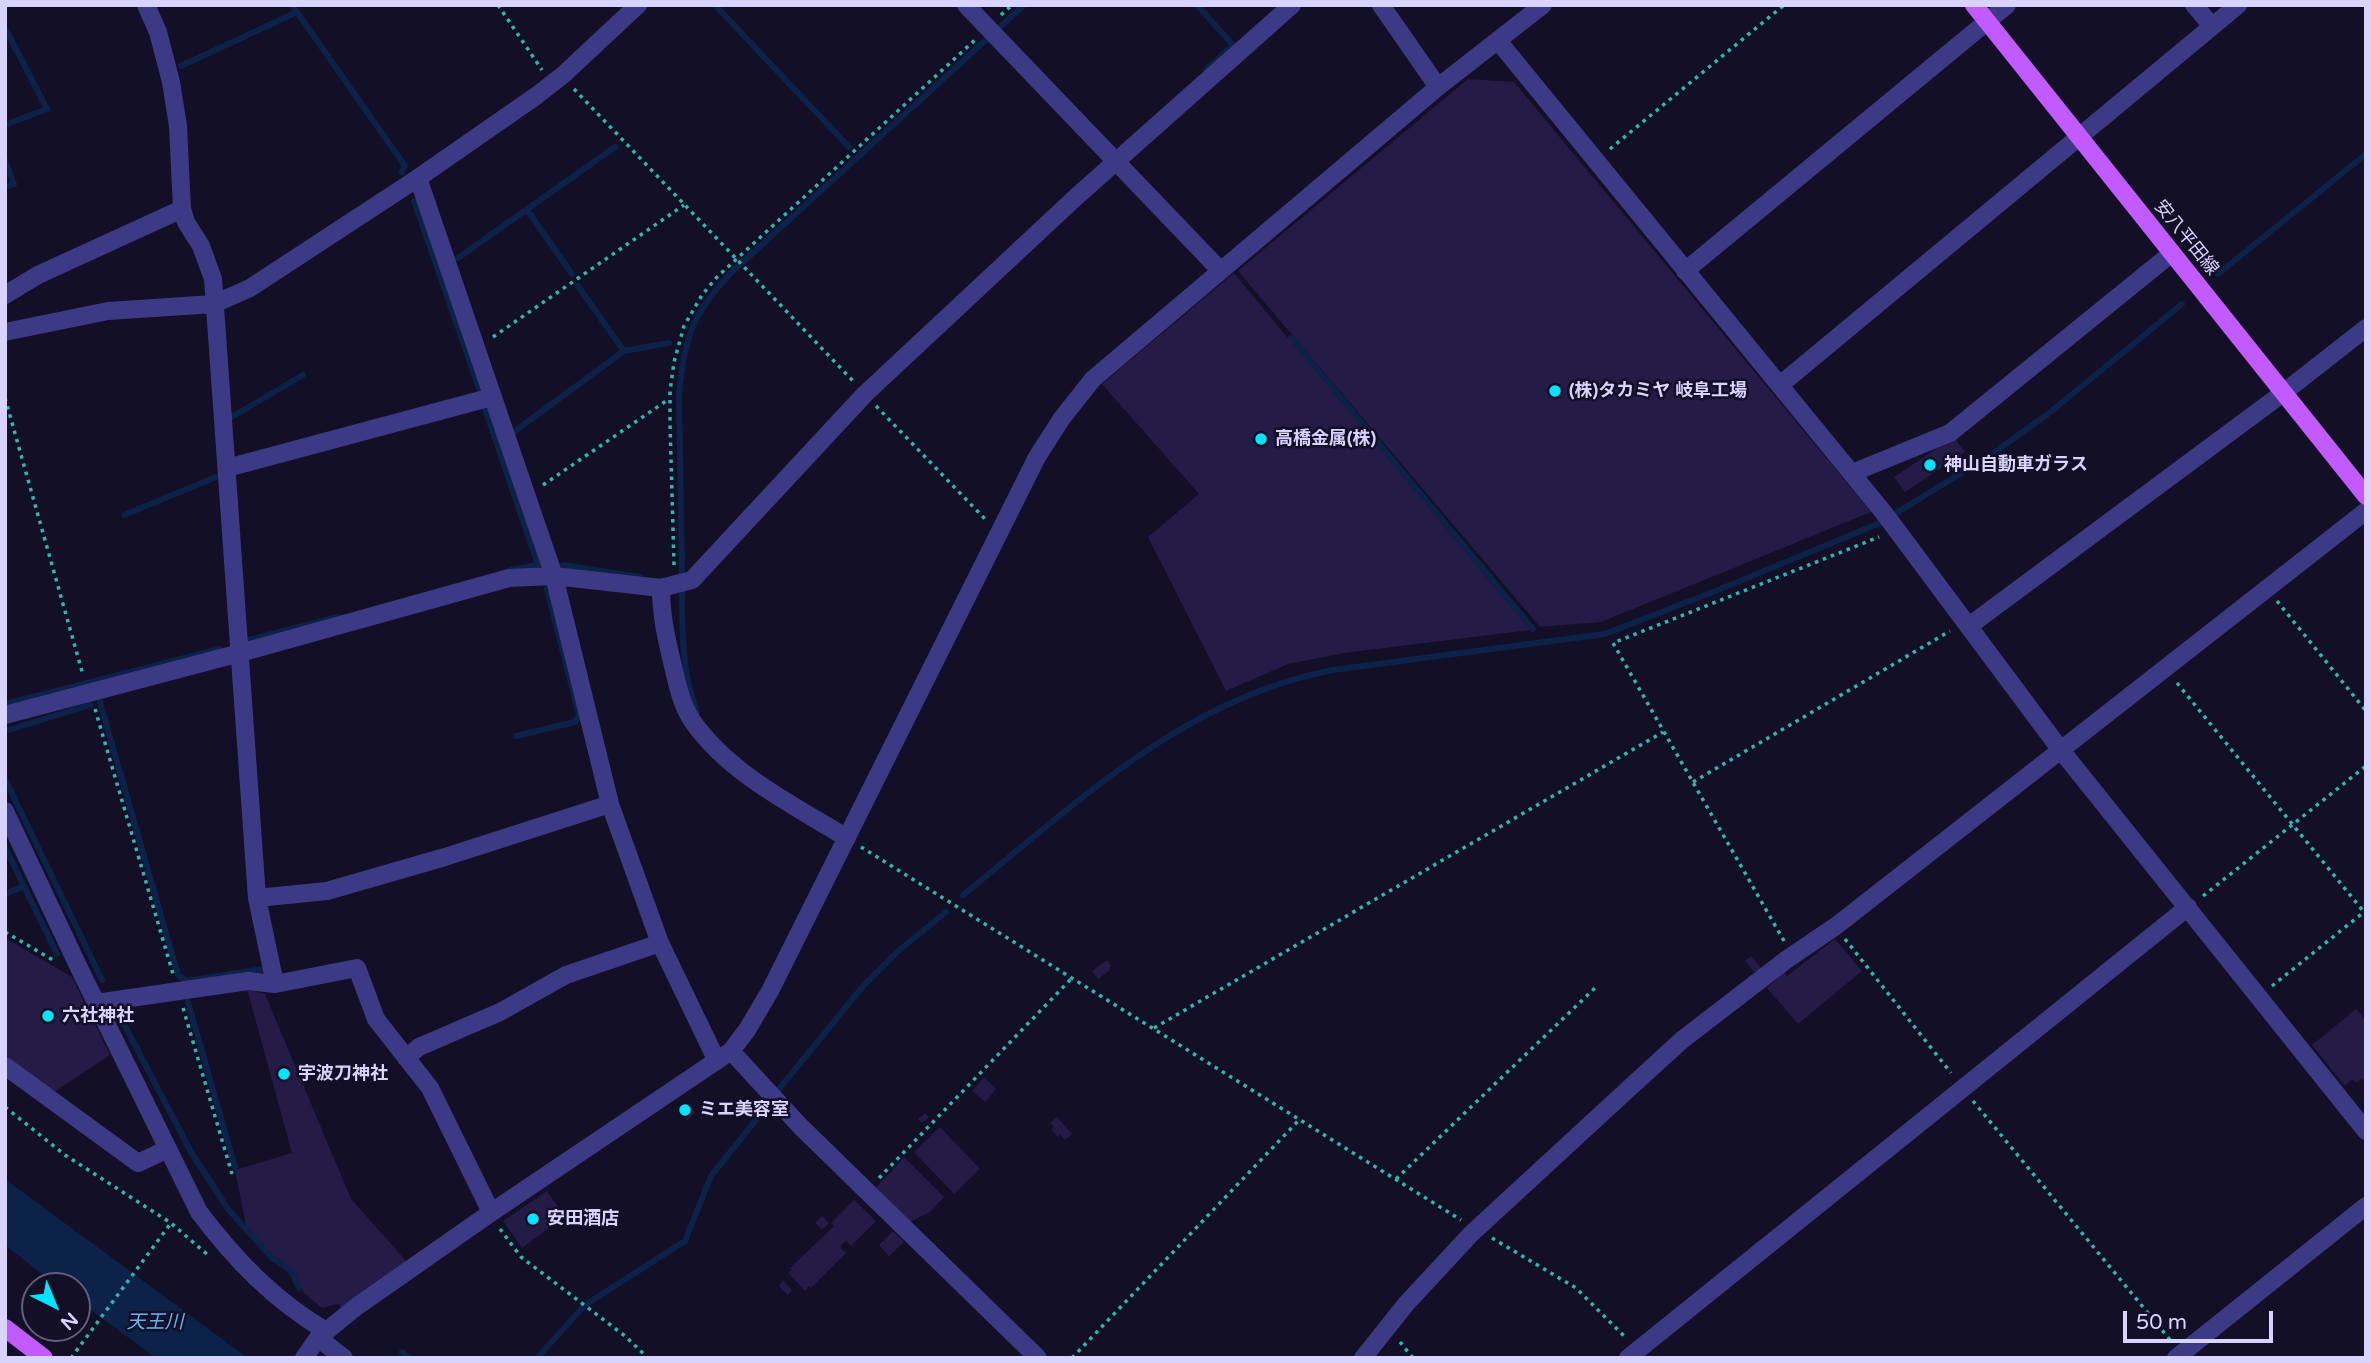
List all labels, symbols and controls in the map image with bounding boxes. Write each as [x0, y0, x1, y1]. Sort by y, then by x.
street label: 安八平田線 [2149, 196, 2223, 280]
place label: (株)タカミヤ 岐阜工場 [1569, 380, 1747, 402]
marker: (株)タカミヤ 岐阜工場 [1547, 383, 1563, 399]
place label: 高橋金属(株) [1275, 428, 1376, 450]
marker: 高橋金属(株) [1253, 431, 1269, 447]
place label: 神山自動車ガラス [1944, 454, 2088, 476]
marker: 神山自動車ガラス [1922, 457, 1938, 473]
place label: 六社神社 [62, 1005, 134, 1027]
marker: 六社神社 [40, 1008, 56, 1024]
place label: 宇波刀神社 [298, 1063, 388, 1085]
marker: 宇波刀神社 [276, 1066, 292, 1082]
place label: ミエ美容室 [699, 1099, 789, 1121]
marker: ミエ美容室 [677, 1102, 693, 1118]
place label: 安田酒店 [547, 1208, 619, 1230]
marker: 安田酒店 [525, 1211, 541, 1227]
north arrow [21, 1272, 91, 1342]
scale bar [2126, 1296, 2276, 1340]
text: N [56, 1308, 82, 1334]
text: 50 m [2136, 1310, 2187, 1335]
water label: 天王川 [127, 1312, 183, 1334]

